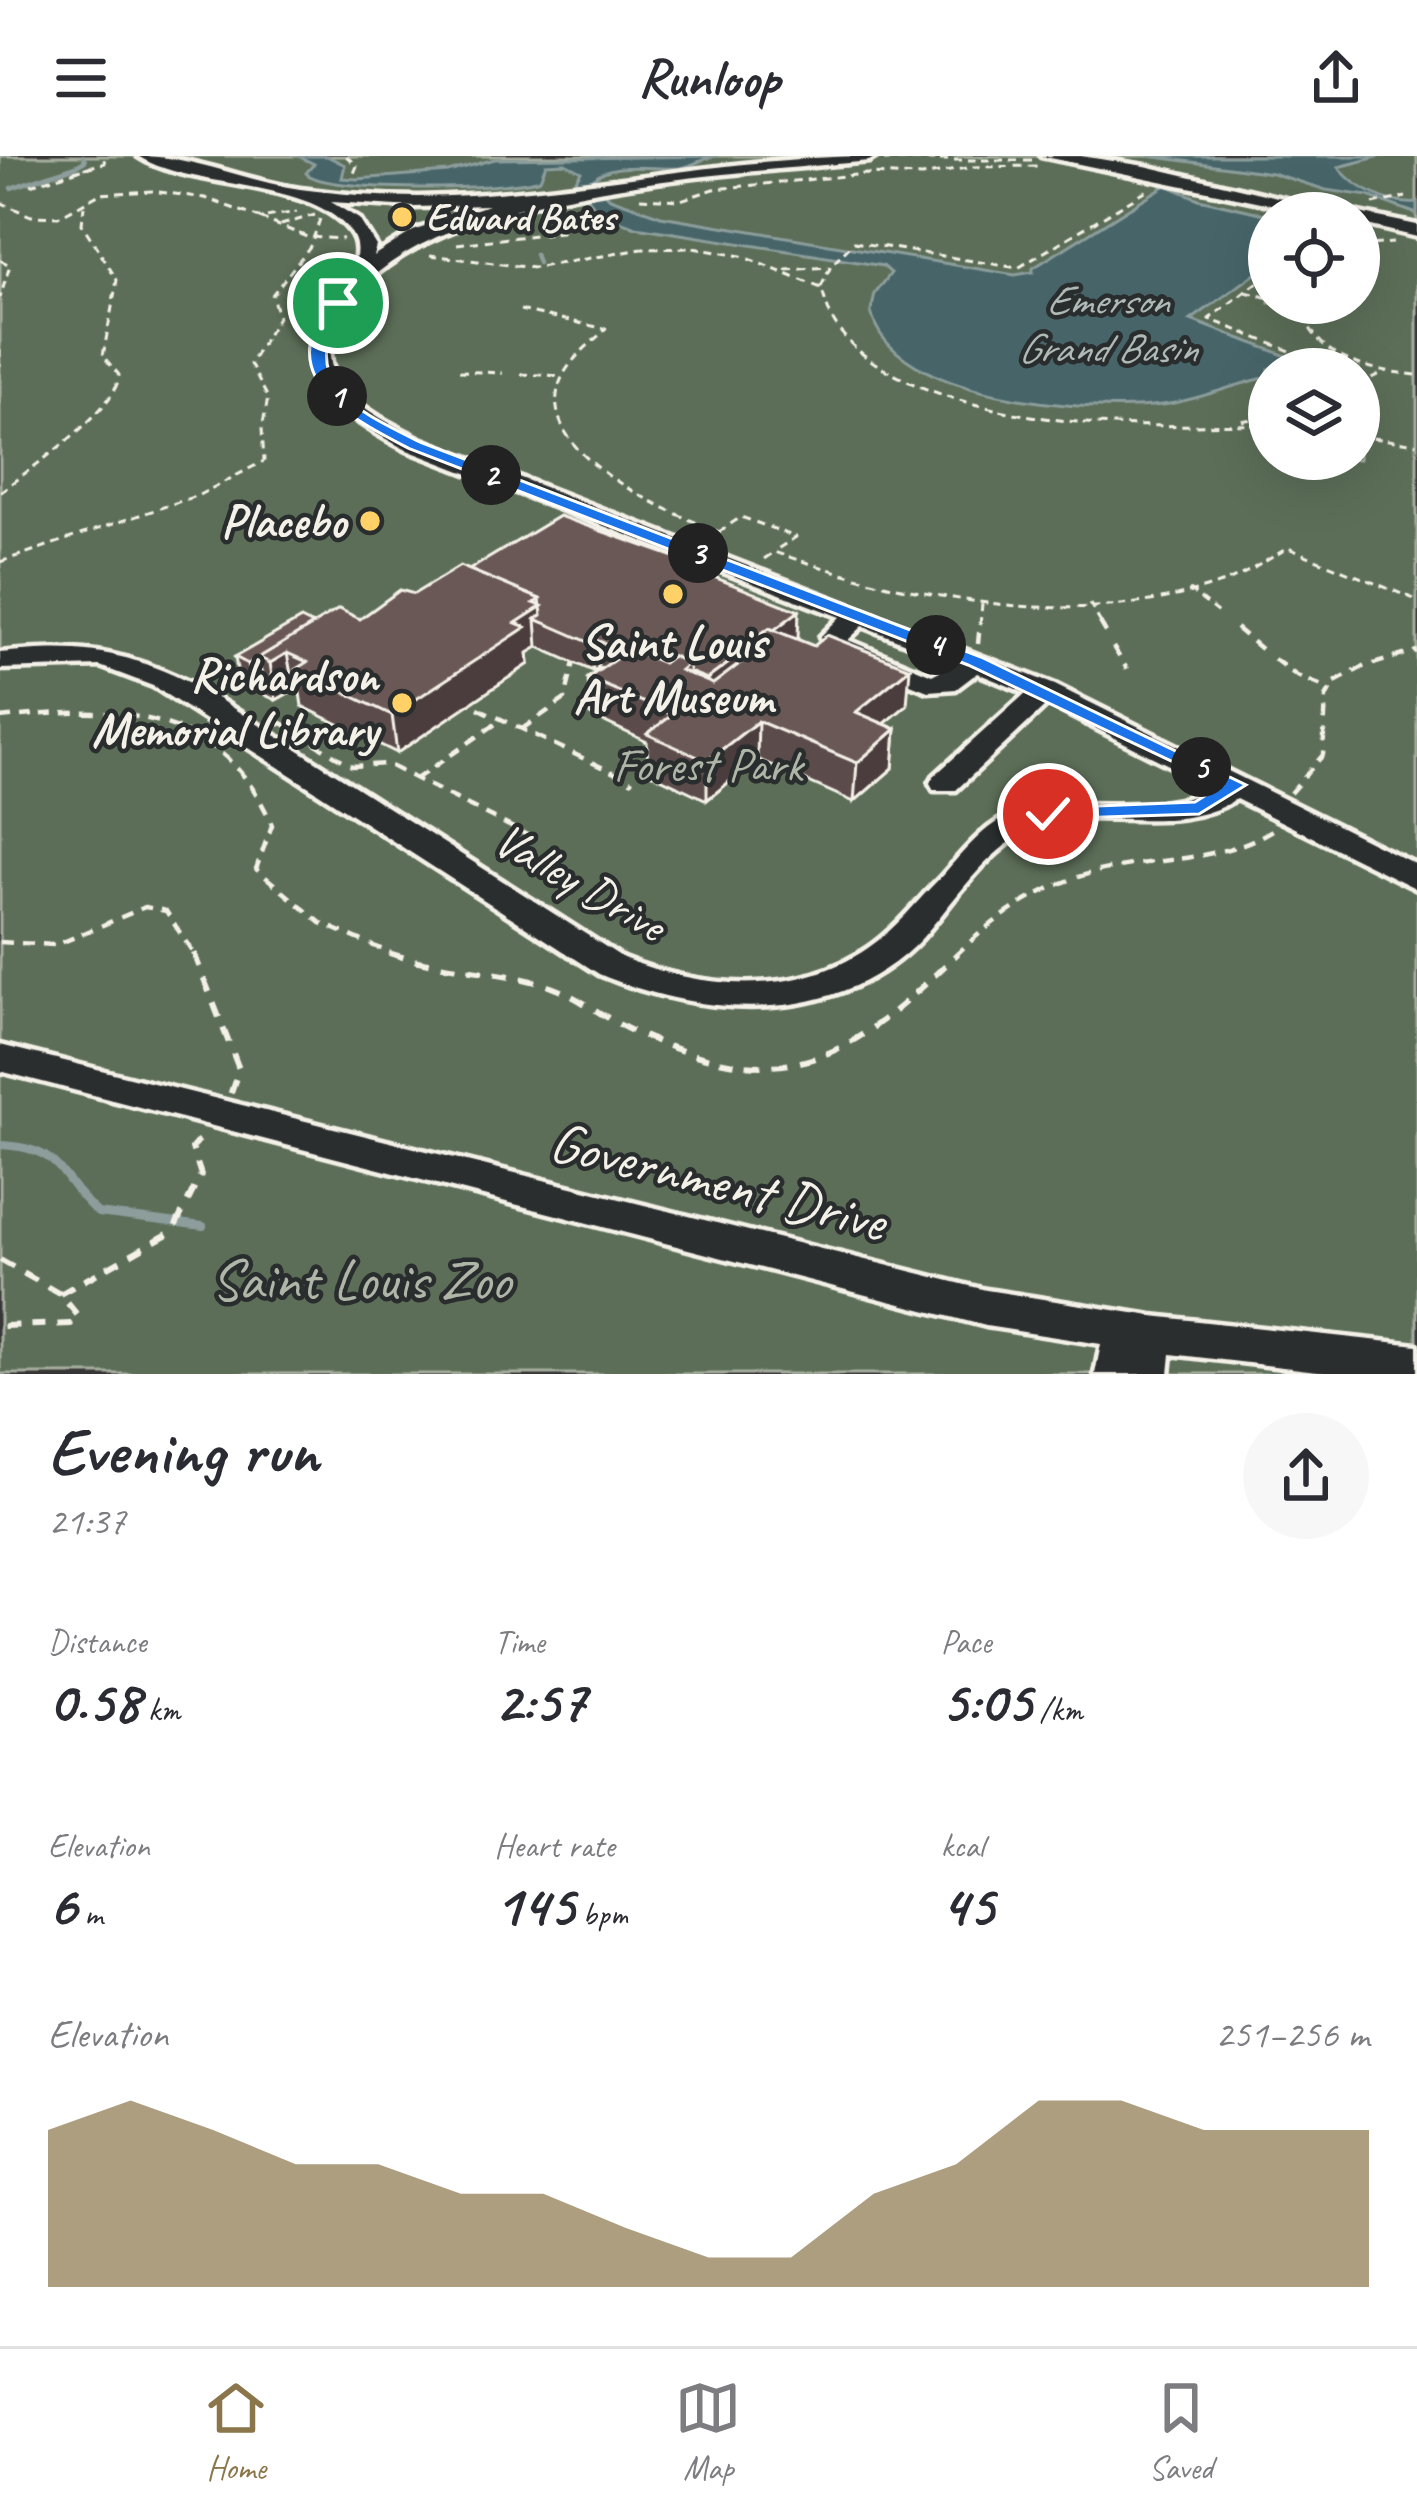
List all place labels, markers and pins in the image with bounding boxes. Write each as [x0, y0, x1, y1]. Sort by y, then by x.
place label: Edward Bates [426, 193, 620, 242]
marker: Edward Bates [389, 204, 415, 230]
pin [287, 252, 389, 354]
pin: 1 [307, 366, 367, 426]
pin: 2 [461, 445, 521, 505]
place label: Placebo [221, 491, 350, 551]
marker: Placebo [357, 508, 383, 534]
pin: 3 [668, 523, 728, 583]
marker: Saint Louis Art Museum [660, 581, 686, 607]
place label: Saint Louis Art Museum [573, 612, 777, 727]
pin: 4 [906, 615, 966, 675]
place label: Richardson Memorial Library [92, 645, 383, 760]
marker: Richardson Memorial Library [389, 690, 415, 716]
pin: 5 [1171, 737, 1231, 797]
pin [997, 763, 1099, 865]

